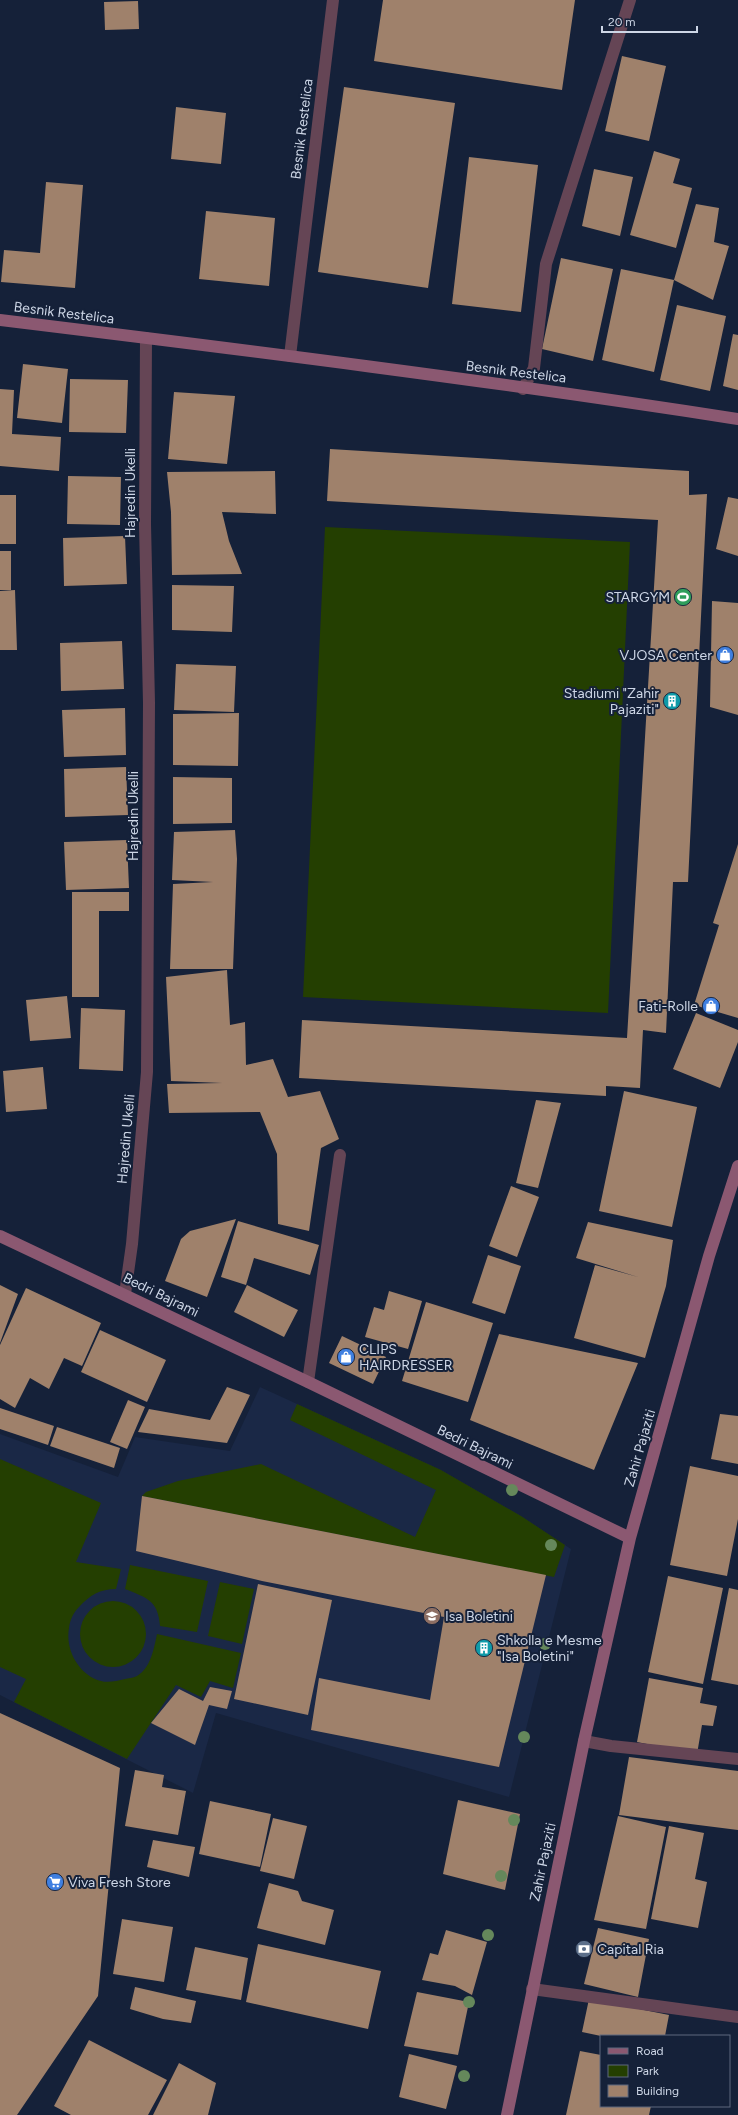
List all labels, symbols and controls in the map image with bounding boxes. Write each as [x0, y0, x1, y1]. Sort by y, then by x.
scale bar [602, 8, 697, 34]
text: 20 m [608, 15, 636, 29]
street label: Besnik Restelica [287, 78, 317, 180]
street label: Besnik Restelica [13, 298, 115, 328]
street label: Besnik Restelica [465, 357, 567, 387]
street label: Hajredin Ukelli [122, 448, 139, 538]
sports icon: STARGYM [673, 587, 693, 607]
place label: STARGYM [605, 589, 670, 606]
shop icon: VJOSA Center [715, 645, 735, 665]
place label: VJOSA Center [620, 647, 712, 664]
place label: Stadiumi "Zahir Pajaziti" [564, 685, 659, 718]
building icon: Stadiumi "Zahir Pajaziti" [662, 691, 682, 711]
street label: Hajredin Ukelli [125, 771, 142, 861]
shop icon: Fati-Rolle [701, 996, 721, 1016]
place label: Fati-Rolle [638, 998, 698, 1015]
street label: Hajredin Ukelli [114, 1093, 138, 1185]
street label: Bedri Bajrami [120, 1269, 202, 1321]
place label: CLIPS HAIRDRESSER [359, 1341, 453, 1374]
shop icon: CLIPS HAIRDRESSER [336, 1347, 356, 1367]
street label: Zahir Pajaziti [621, 1407, 659, 1489]
street label: Bedri Bajrami [434, 1421, 516, 1473]
school or university icon: Isa Boletini [422, 1606, 442, 1626]
place label: Isa Boletini [445, 1608, 513, 1625]
place label: Shkolla e Mesme "Isa Boletini" [497, 1632, 602, 1665]
building icon: Shkolla e Mesme "Isa Boletini" [474, 1638, 494, 1658]
street label: Zahir Pajaziti [526, 1821, 560, 1903]
supermarket icon: Viva Fresh Store [45, 1872, 65, 1892]
place label: Viva Fresh Store [68, 1874, 171, 1891]
bank icon: Capital Ria [574, 1939, 594, 1959]
place label: Capital Ria [597, 1941, 664, 1958]
legend [600, 2035, 730, 2107]
text: Road [636, 2044, 664, 2058]
text: Park [636, 2064, 659, 2078]
text: Building [636, 2084, 679, 2098]

